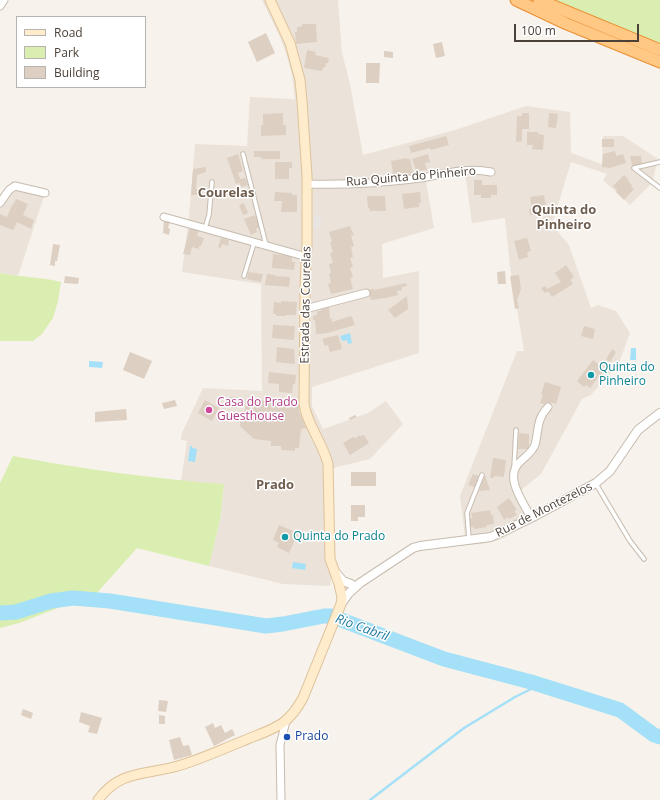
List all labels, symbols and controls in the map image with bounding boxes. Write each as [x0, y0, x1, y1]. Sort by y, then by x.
legend [16, 16, 146, 88]
scale bar [516, 16, 641, 42]
text: 100 m [521, 22, 556, 39]
text: Road [54, 24, 83, 41]
text: Park [54, 44, 79, 61]
text: Building [54, 64, 99, 81]
street label: Rua Quinta do Pinheiro [346, 164, 476, 190]
district label: Courelas [198, 185, 254, 201]
district label: Quinta do Pinheiro [532, 202, 596, 233]
street label: Estrada das Courelas [298, 246, 314, 364]
place label: Quinta do Pinheiro [599, 361, 655, 389]
marker: Quinta do Pinheiro [586, 370, 596, 380]
place label: Casa do Prado Guesthouse [217, 396, 298, 424]
marker: Casa do Prado Guesthouse [204, 405, 214, 415]
district label: Prado [256, 477, 294, 493]
street label: Rua de Montezelos [493, 479, 595, 541]
place label: Quinta do Prado [293, 530, 385, 544]
marker: Quinta do Prado [280, 532, 290, 542]
water label: Rio Cabril [333, 611, 391, 645]
place label: Prado [295, 730, 328, 744]
marker: Prado [282, 732, 292, 742]

